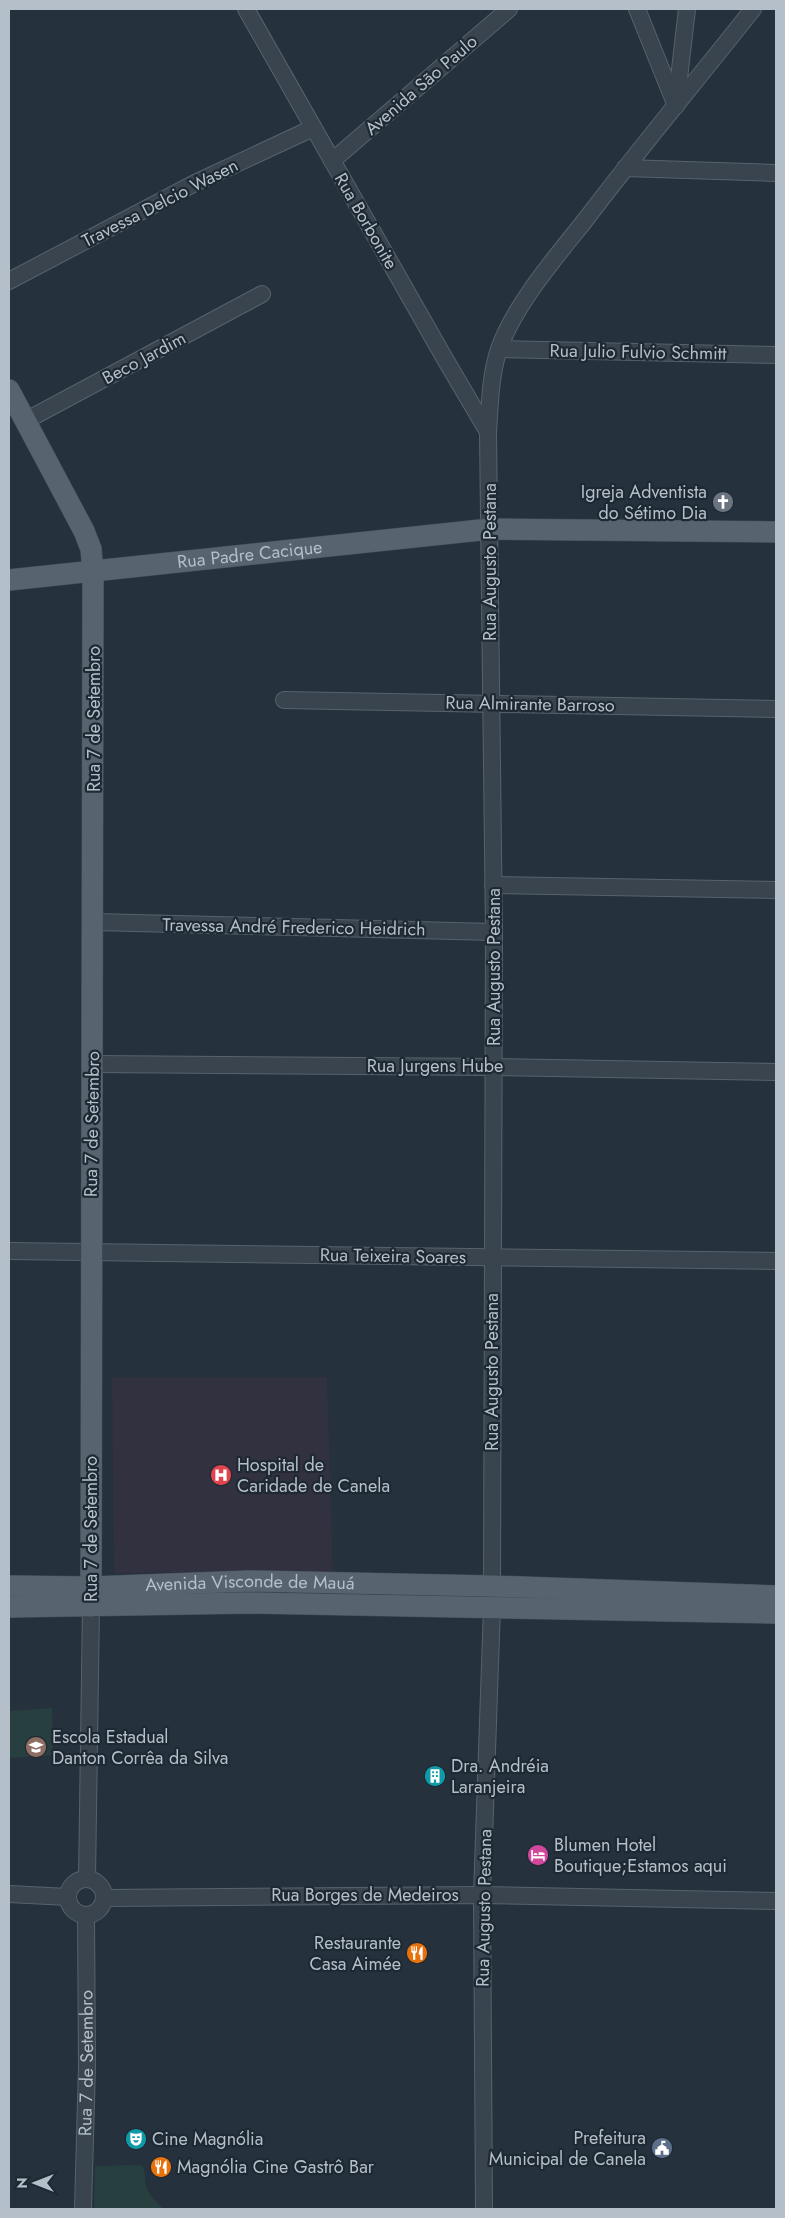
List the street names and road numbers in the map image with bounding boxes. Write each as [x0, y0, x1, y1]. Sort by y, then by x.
street label: Avenida São Paulo [359, 29, 483, 141]
street label: Travessa Delcio Wasen [77, 152, 243, 254]
street label: Rua Borbonite [328, 168, 404, 274]
street label: Beco Jardim [98, 325, 190, 391]
street label: Rua Julio Fulvio Schmitt [549, 337, 727, 367]
street label: Rua Augusto Pestana [477, 483, 503, 641]
street label: Rua Padre Cacique [176, 534, 324, 575]
street label: Rua 7 de Setembro [81, 646, 107, 792]
street label: Rua Almirante Barroso [445, 690, 615, 718]
street label: Rua Augusto Pestana [481, 888, 507, 1046]
street label: Travessa André Frederico Heidrich [162, 912, 426, 942]
street label: Rua 7 de Setembro [78, 1051, 106, 1197]
street label: Rua Jurgens Hube [367, 1053, 503, 1079]
street label: Rua Teixeira Soares [320, 1242, 466, 1270]
street label: Rua Augusto Pestana [479, 1293, 505, 1451]
street label: Rua 7 de Setembro [78, 1456, 104, 1602]
street label: Avenida Visconde de Mauá [145, 1568, 355, 1598]
street label: Rua Augusto Pestana [470, 1829, 498, 1987]
street label: Rua Borges de Medeiros [271, 1882, 459, 1908]
street label: Rua 7 de Setembro [72, 1990, 100, 2137]

